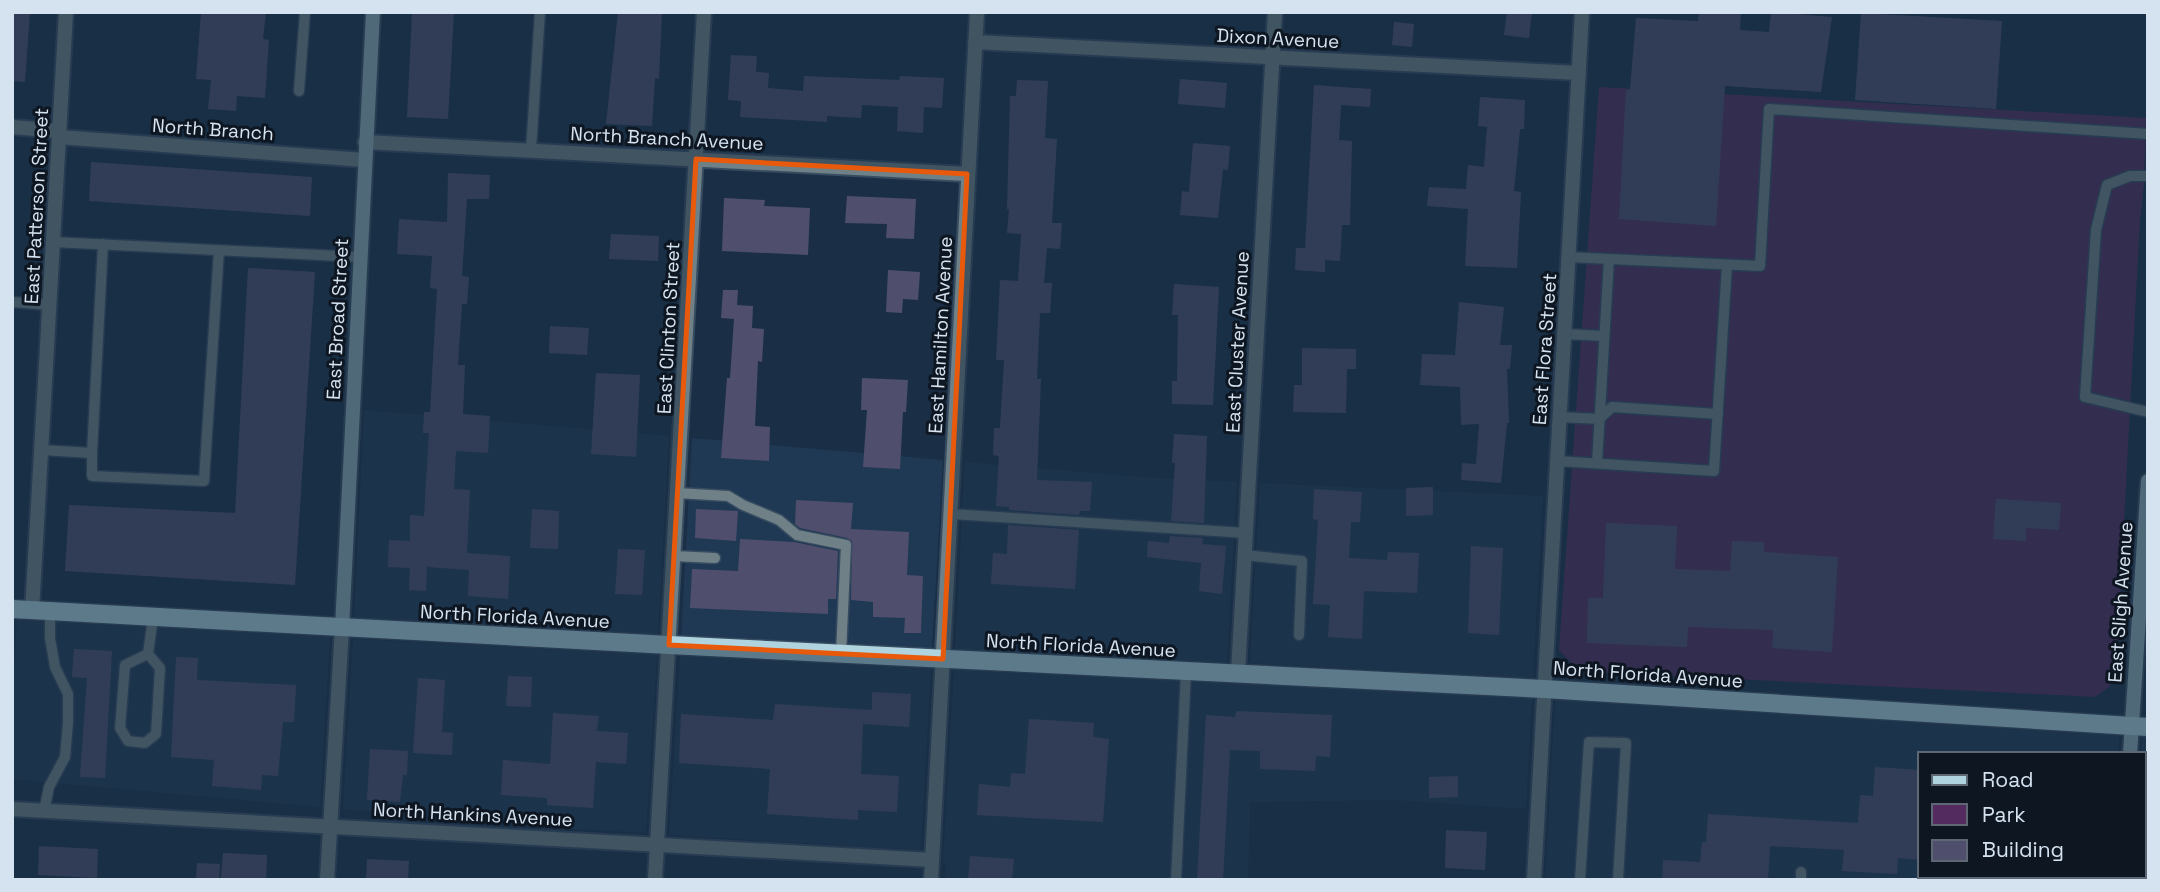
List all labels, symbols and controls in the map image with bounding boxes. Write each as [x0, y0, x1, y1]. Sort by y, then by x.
street label: Dixon Avenue [1216, 23, 1340, 54]
street label: East Patterson Street [19, 107, 54, 305]
street label: North Branch [151, 113, 275, 146]
street label: North Branch Avenue [570, 121, 764, 156]
street label: East Hamilton Avenue [923, 236, 958, 434]
street label: East Broad Street [321, 238, 354, 401]
street label: East Clinton Street [652, 241, 685, 415]
street label: East Cluster Avenue [1220, 251, 1255, 433]
street label: East Flora Street [1527, 272, 1562, 426]
street label: East Sligh Avenue [2102, 521, 2139, 683]
street label: North Florida Avenue [419, 599, 611, 634]
street label: North Florida Avenue [985, 628, 1177, 663]
street label: North Florida Avenue [1552, 655, 1744, 694]
legend [1918, 752, 2146, 878]
text: Road [1982, 766, 2034, 793]
street label: North Hankins Avenue [372, 797, 574, 832]
text: Park [1982, 801, 2026, 828]
text: Building [1982, 836, 2064, 863]

